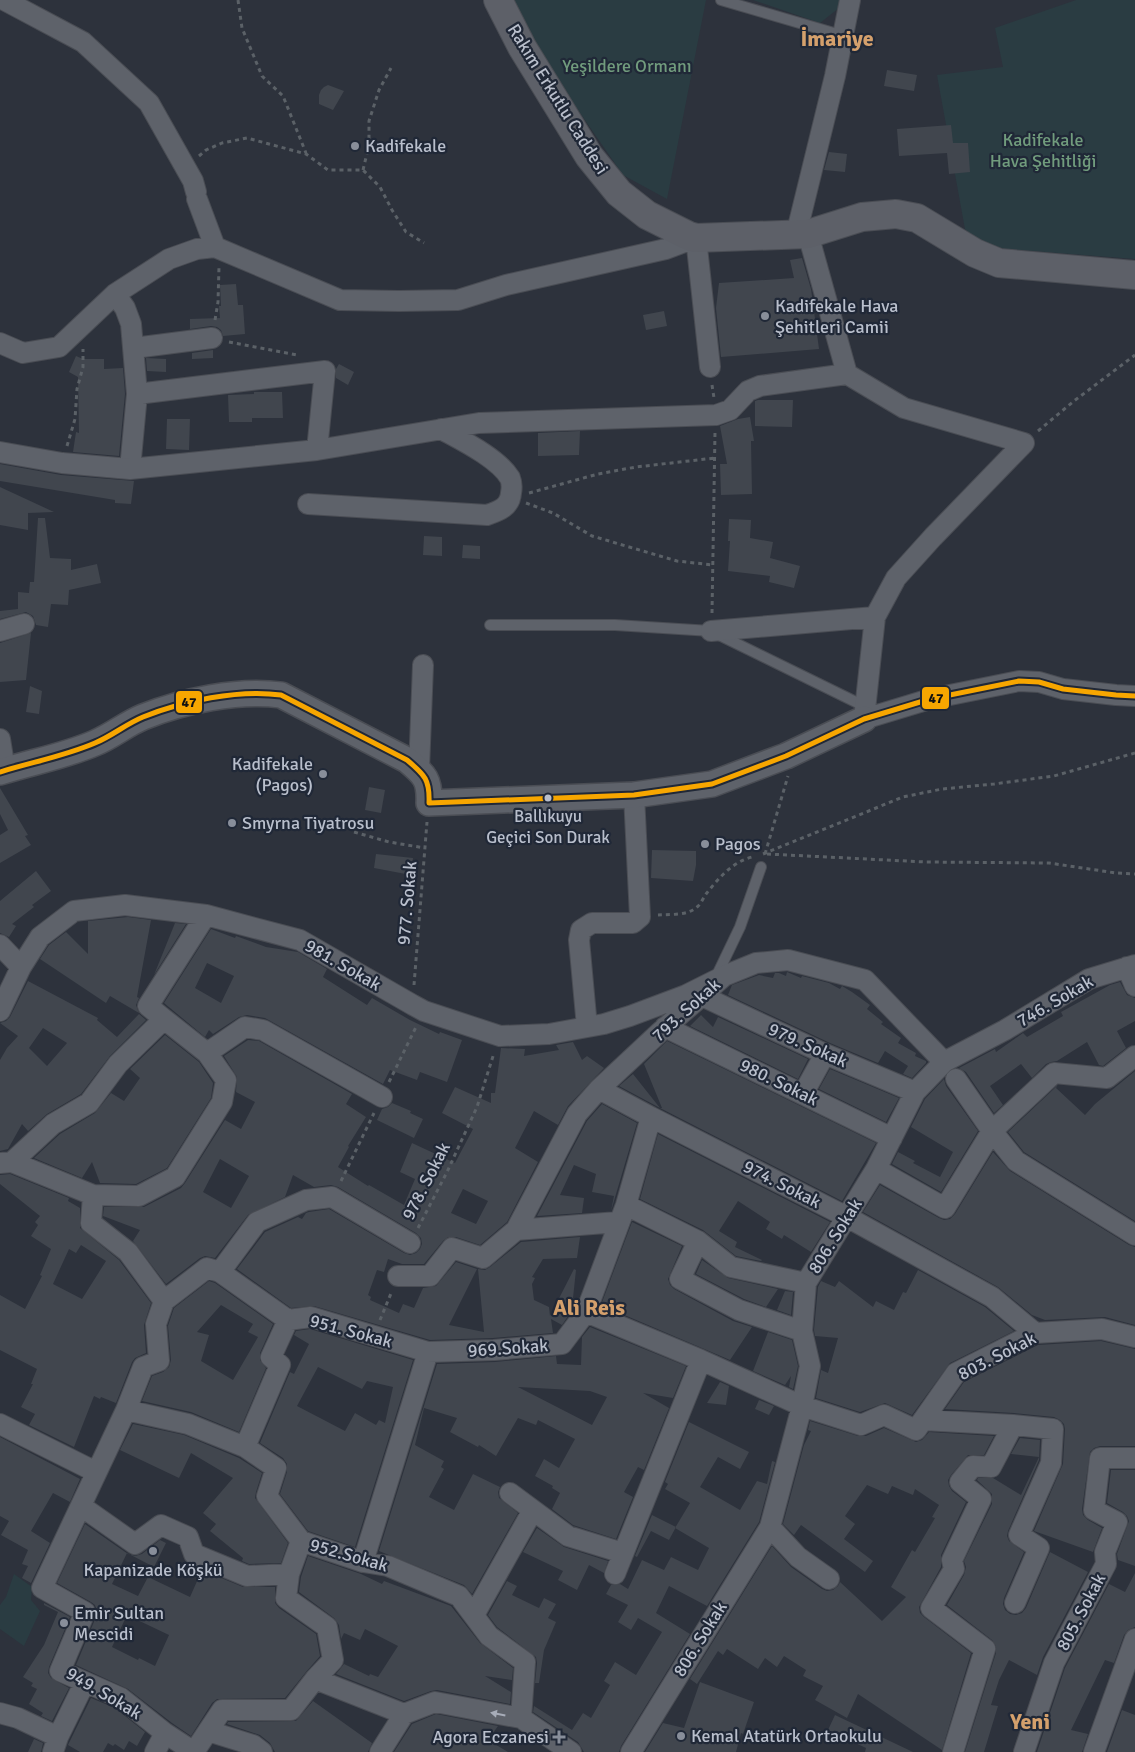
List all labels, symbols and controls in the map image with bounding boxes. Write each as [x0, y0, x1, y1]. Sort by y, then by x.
street label: Rakım Erkutlu Caddesi [503, 20, 613, 178]
district label: İmariye [800, 25, 874, 52]
park label: Yeşildere Ormanı [562, 55, 692, 77]
park label: Kadifekale Hava Şehitliği [990, 129, 1096, 172]
place label: Kadifekale [365, 135, 446, 157]
marker: Kadifekale [349, 140, 361, 152]
place label: Kadifekale Hava Şehitleri Camii [775, 295, 898, 338]
marker: Kadifekale Hava Şehitleri Camii [759, 310, 771, 322]
line badge: 47 [921, 686, 950, 710]
line badge: 47 [175, 690, 203, 714]
text: 47 [928, 690, 944, 707]
text: 47 [181, 694, 197, 711]
place label: Kadifekale (Pagos) [232, 753, 313, 796]
marker: Kadifekale (Pagos) [317, 768, 329, 780]
marker: Ballıkuyu Geçici Son Durak [543, 793, 553, 803]
place label: Ballıkuyu Geçici Son Durak [486, 806, 610, 848]
place label: Smyrna Tiyatrosu [242, 812, 374, 834]
marker: Smyrna Tiyatrosu [226, 817, 238, 829]
place label: Pagos [715, 833, 761, 855]
marker: Pagos [699, 838, 711, 850]
street label: 977. Sokak [392, 860, 422, 946]
street label: 981. Sokak [301, 934, 385, 996]
street label: 746. Sokak [1013, 970, 1097, 1032]
street label: 793. Sokak [647, 974, 725, 1046]
street label: 979. Sokak [765, 1018, 851, 1072]
street label: 980. Sokak [736, 1054, 822, 1110]
street label: 978. Sokak [397, 1138, 455, 1224]
street label: 974. Sokak [739, 1155, 825, 1213]
street label: 806. Sokak [803, 1194, 867, 1278]
district label: Ali Reis [553, 1294, 625, 1321]
street label: 951. Sokak [307, 1309, 395, 1353]
street label: 803. Sokak [954, 1327, 1040, 1385]
street label: 969.Sokak [467, 1334, 549, 1362]
street label: 952.Sokak [307, 1533, 391, 1577]
marker: Kapanizade Köşkü [147, 1545, 159, 1557]
place label: Kapanizade Köşkü [83, 1559, 223, 1581]
street label: 805. Sokak [1051, 1570, 1111, 1654]
street label: 806. Sokak [668, 1597, 732, 1681]
place label: Emir Sultan Mescidi [74, 1602, 164, 1645]
marker: Emir Sultan Mescidi [58, 1617, 70, 1629]
street label: 949. Sokak [62, 1662, 146, 1724]
district label: Yeni [1009, 1708, 1050, 1735]
one-way arrow [490, 1709, 506, 1717]
place label: Kemal Atatürk Ortaokulu [691, 1725, 882, 1747]
place label: Agora Eczanesi [432, 1726, 549, 1748]
marker: Kemal Atatürk Ortaokulu [675, 1730, 687, 1742]
marker: Agora Eczanesi [553, 1731, 565, 1743]

